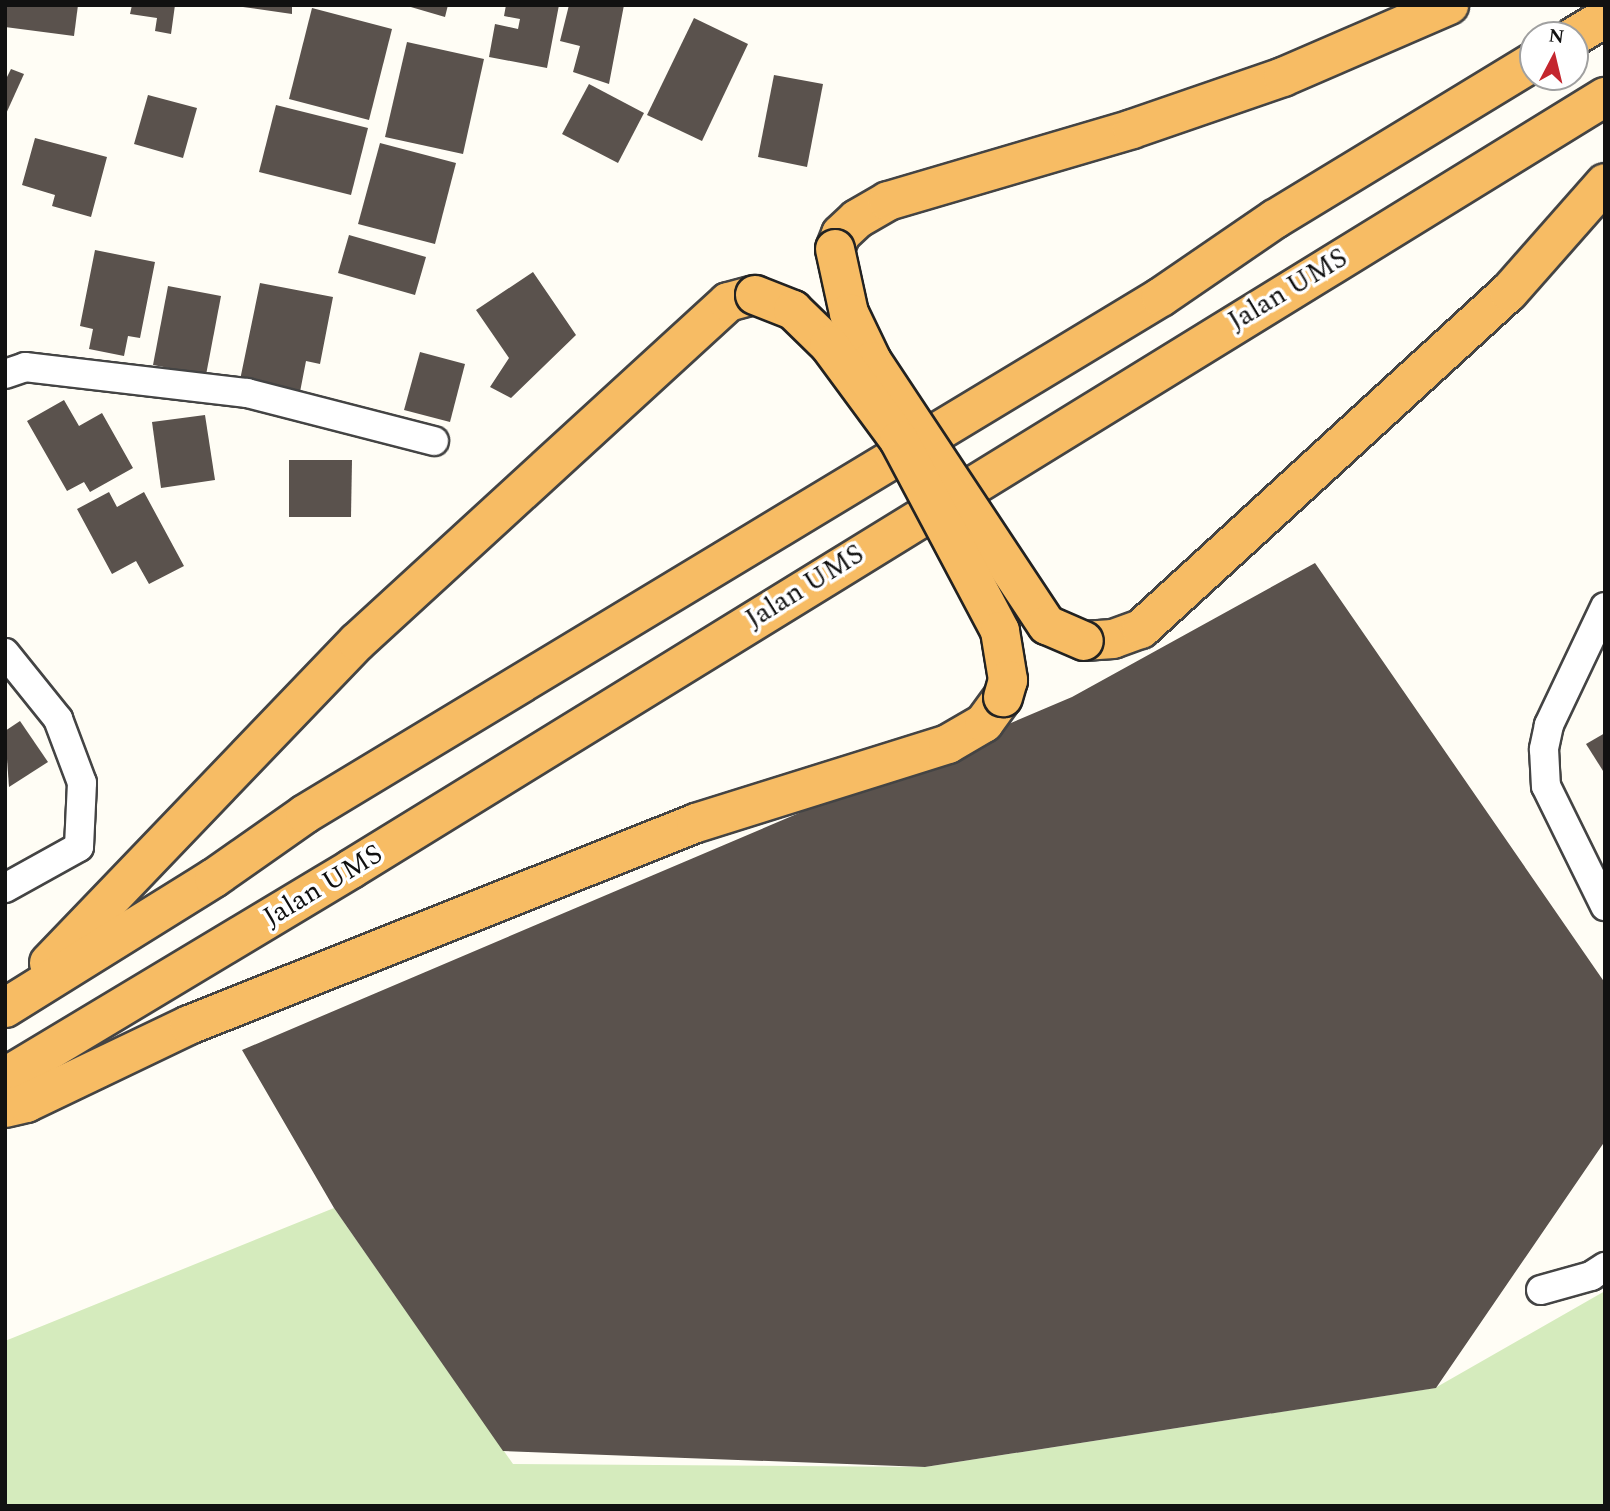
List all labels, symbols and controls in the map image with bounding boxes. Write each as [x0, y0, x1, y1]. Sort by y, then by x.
north arrow [1519, 21, 1589, 91]
text: N [1547, 21, 1566, 52]
street label: Jalan UMS [1222, 241, 1354, 339]
street label: Jalan UMS [740, 537, 870, 637]
street label: Jalan UMS [257, 837, 389, 935]

